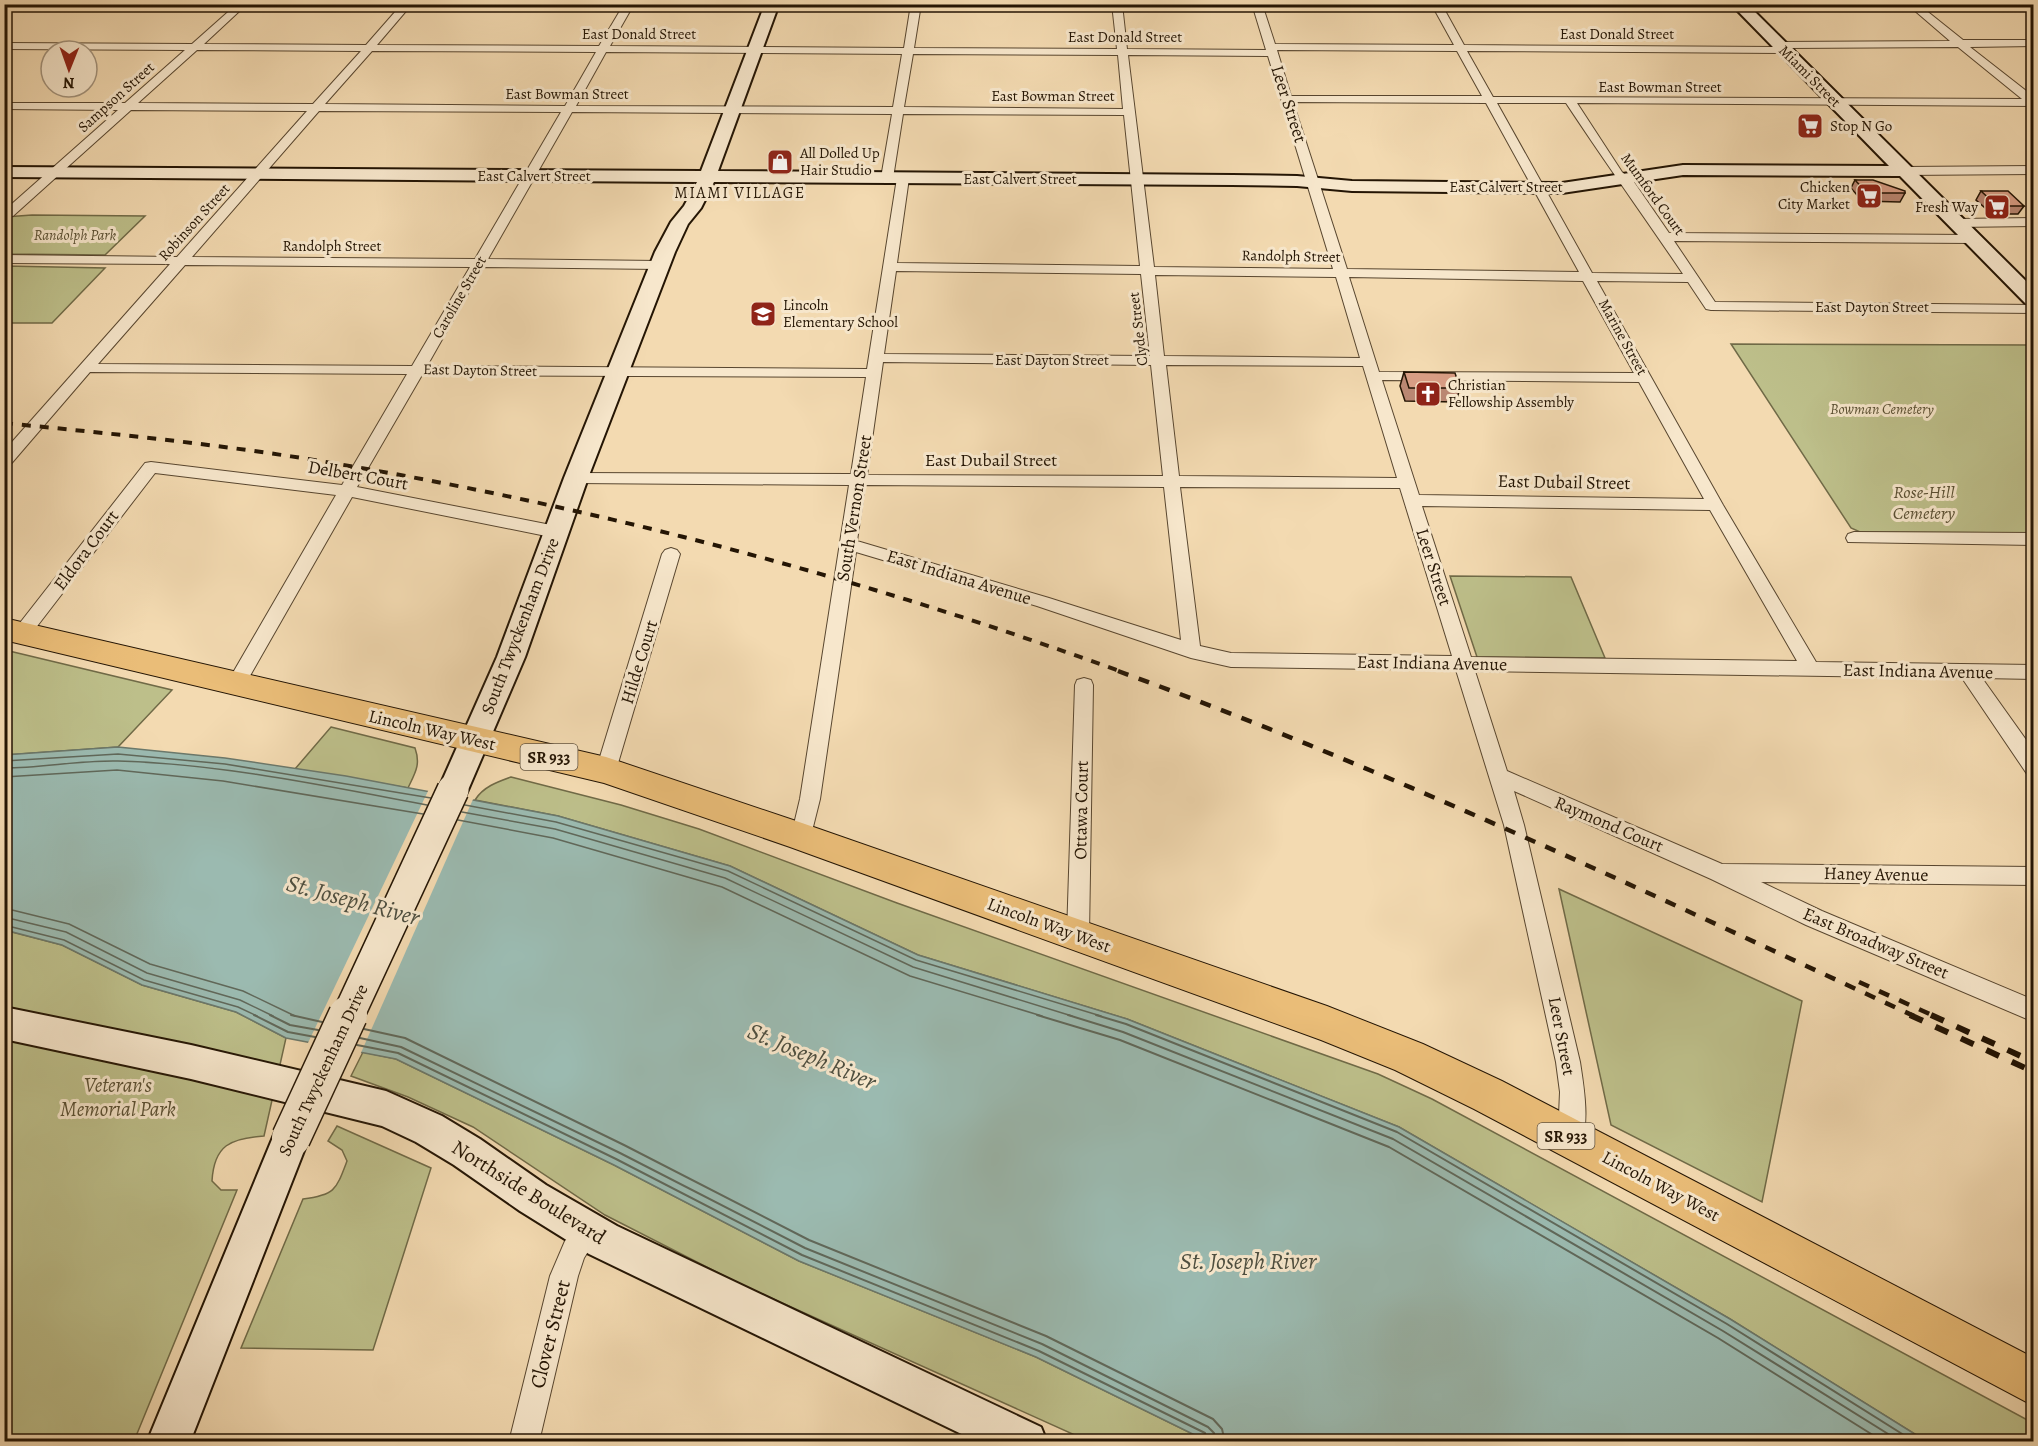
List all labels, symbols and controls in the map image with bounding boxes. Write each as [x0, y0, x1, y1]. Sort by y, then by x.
street label: East Donald Street [582, 24, 696, 44]
street label: East Donald Street [1560, 24, 1674, 44]
street label: East Donald Street [1068, 27, 1182, 47]
north arrow [39, 39, 99, 99]
street label: Miami Street [1775, 41, 1846, 112]
street label: Sampson Street [73, 57, 159, 137]
street label: Leer Street [1265, 62, 1313, 146]
text: N [62, 72, 75, 94]
street label: East Bowman Street [1598, 77, 1722, 97]
street label: East Bowman Street [505, 84, 629, 104]
street label: East Bowman Street [991, 86, 1115, 106]
supermarket icon: Stop N Go [1795, 111, 1825, 141]
place label: Stop N Go [1830, 116, 1892, 136]
place label: All Dolled Up Hair Studio [799, 143, 880, 180]
shop icon: All Dolled Up Hair Studio [765, 147, 795, 177]
street label: Mumford Court [1616, 149, 1690, 239]
street label: East Calvert Street [477, 166, 591, 186]
street label: East Calvert Street [963, 169, 1077, 189]
street label: East Calvert Street [1449, 177, 1563, 197]
place label: Chicken City Market [1778, 177, 1850, 214]
street label: Robinson Street [154, 179, 234, 265]
supermarket icon: Chicken City Market [1854, 181, 1884, 211]
district label: MIAMI VILLAGE [674, 182, 806, 204]
supermarket icon: Fresh Way [1982, 192, 2012, 222]
place label: Fresh Way [1915, 197, 1978, 217]
park label: Randolph Park [34, 225, 116, 245]
street label: Randolph Street [282, 236, 382, 256]
street label: Randolph Street [1241, 245, 1341, 267]
street label: Caroline Street [427, 252, 491, 342]
street label: Clyde Street [1124, 291, 1152, 367]
place label: Lincoln Elementary School [783, 295, 898, 332]
street label: Marine Street [1594, 295, 1652, 379]
street label: East Dayton Street [1815, 297, 1929, 317]
school or university icon: Lincoln Elementary School [748, 299, 778, 329]
street label: East Dayton Street [995, 350, 1109, 370]
street label: East Dayton Street [423, 359, 537, 381]
place label: Christian Fellowship Assembly [1448, 375, 1574, 412]
church icon: Christian Fellowship Assembly [1413, 379, 1443, 409]
park label: Bowman Cemetery [1830, 399, 1934, 419]
street label: South Vernon Street [831, 433, 877, 583]
street label: East Dubail Street [925, 448, 1057, 472]
street label: Delbert Court [306, 454, 410, 496]
street label: East Dubail Street [1497, 469, 1631, 495]
park label: Rose-Hill Cemetery [1893, 480, 1955, 525]
street label: Eldora Court [48, 505, 124, 595]
street label: Leer Street [1410, 525, 1458, 609]
street label: South Twyckenham Drive [475, 534, 565, 718]
street label: East Indiana Avenue [884, 544, 1034, 610]
street label: Hilde Court [615, 617, 663, 707]
street label: East Indiana Avenue [1357, 650, 1507, 676]
street label: East Indiana Avenue [1843, 658, 1993, 684]
street label: Lincoln Way West [366, 704, 498, 756]
road number: SR 933 [520, 744, 578, 770]
street label: Ottawa Court [1068, 760, 1094, 860]
street label: Raymond Court [1551, 790, 1667, 858]
street label: Haney Avenue [1823, 861, 1929, 887]
water label: St. Joseph River [283, 867, 424, 933]
street label: Lincoln Way West [984, 892, 1114, 959]
street label: East Broadway Street [1800, 901, 1953, 985]
street label: South Twyckenham Drive [273, 980, 373, 1160]
street label: Leer Street [1543, 994, 1581, 1078]
water label: St. Joseph River [743, 1015, 882, 1098]
park label: Veteran's Memorial Park [60, 1071, 176, 1123]
road number: SR 933 [1538, 1123, 1594, 1149]
street label: Northside Boulevard [446, 1133, 612, 1251]
street label: Lincoln Way West [1598, 1145, 1724, 1227]
water label: St. Joseph River [1180, 1245, 1317, 1277]
street label: Clover Street [523, 1277, 577, 1391]

